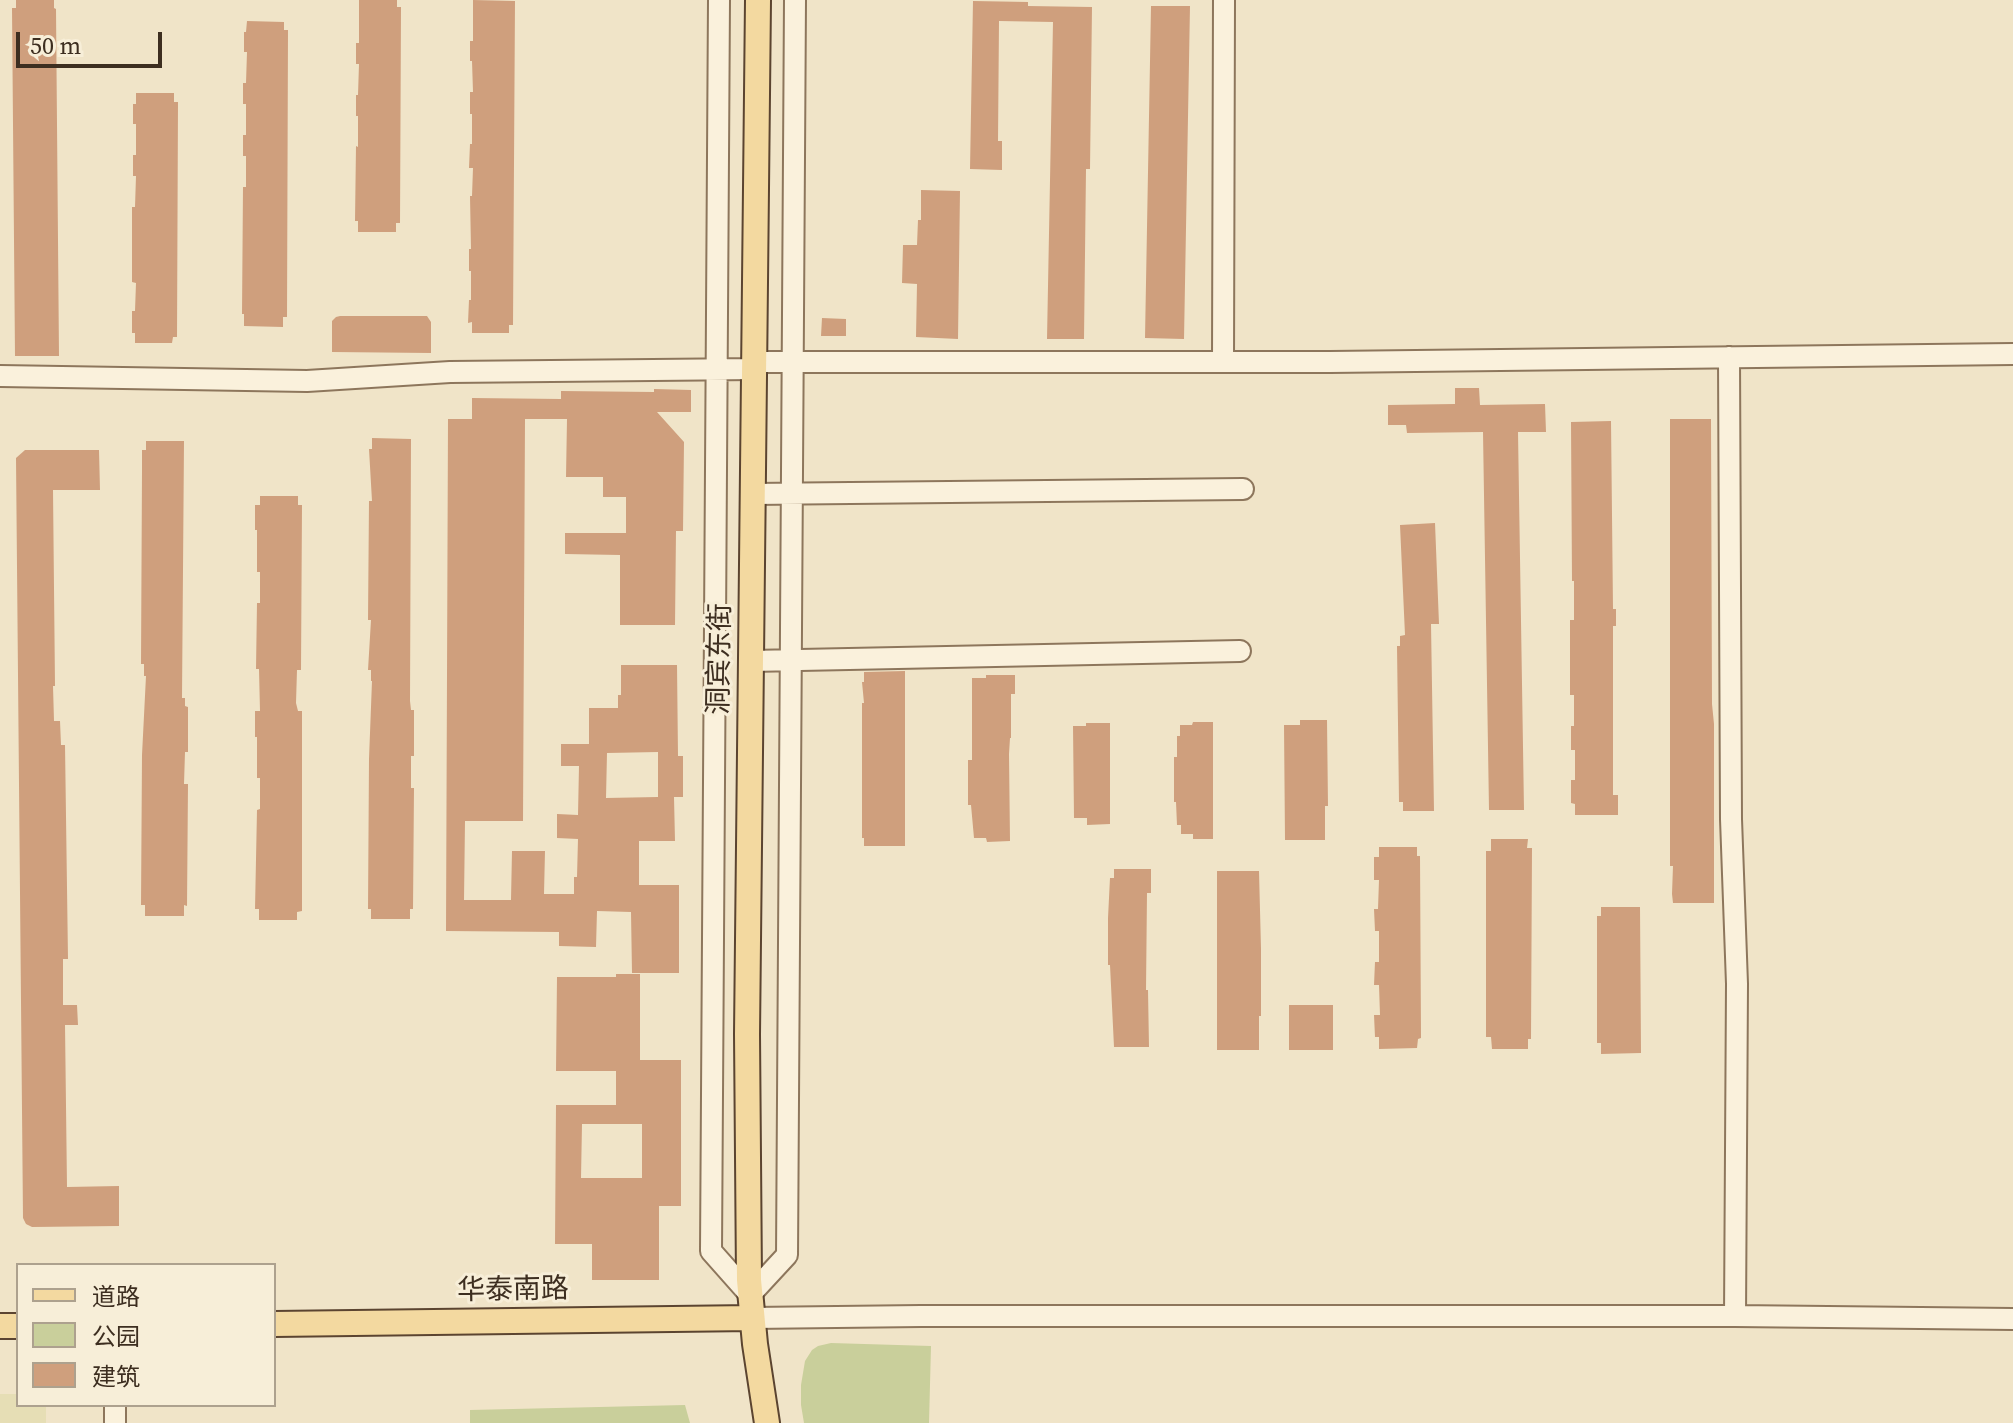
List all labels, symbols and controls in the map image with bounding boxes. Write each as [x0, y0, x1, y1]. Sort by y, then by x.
scale bar [20, 16, 166, 66]
text: 50 m [30, 29, 81, 62]
street label: 洞宾东街 [703, 603, 739, 715]
legend [16, 1263, 276, 1407]
street label: 华泰南路 [457, 1273, 569, 1309]
text: 道路 [92, 1280, 140, 1313]
text: 公园 [92, 1320, 140, 1353]
text: 建筑 [92, 1360, 140, 1393]

